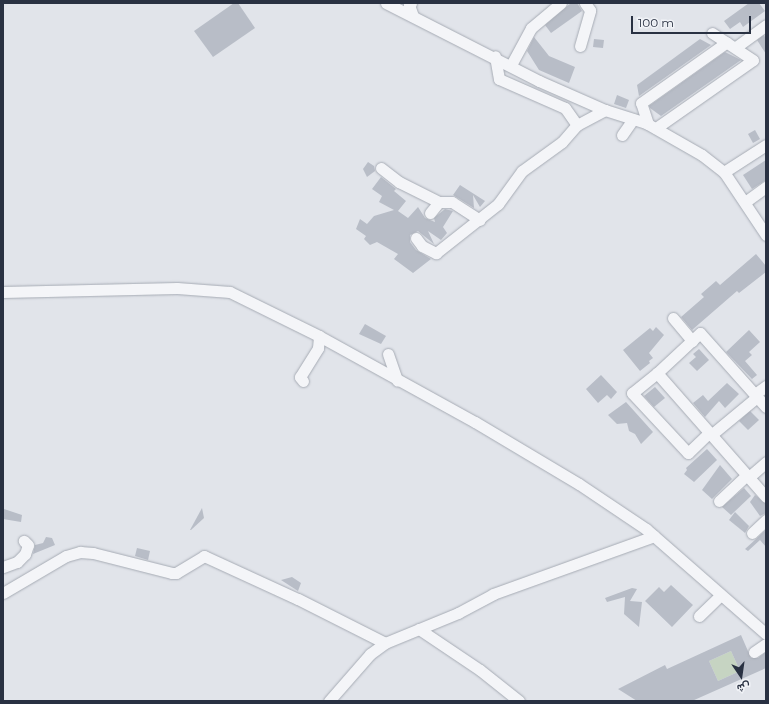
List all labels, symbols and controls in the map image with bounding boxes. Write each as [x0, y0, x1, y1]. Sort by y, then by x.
scale bar [633, 8, 753, 34]
text: 100 m [638, 15, 674, 30]
north arrow [721, 656, 761, 696]
text: ش [736, 679, 752, 696]

